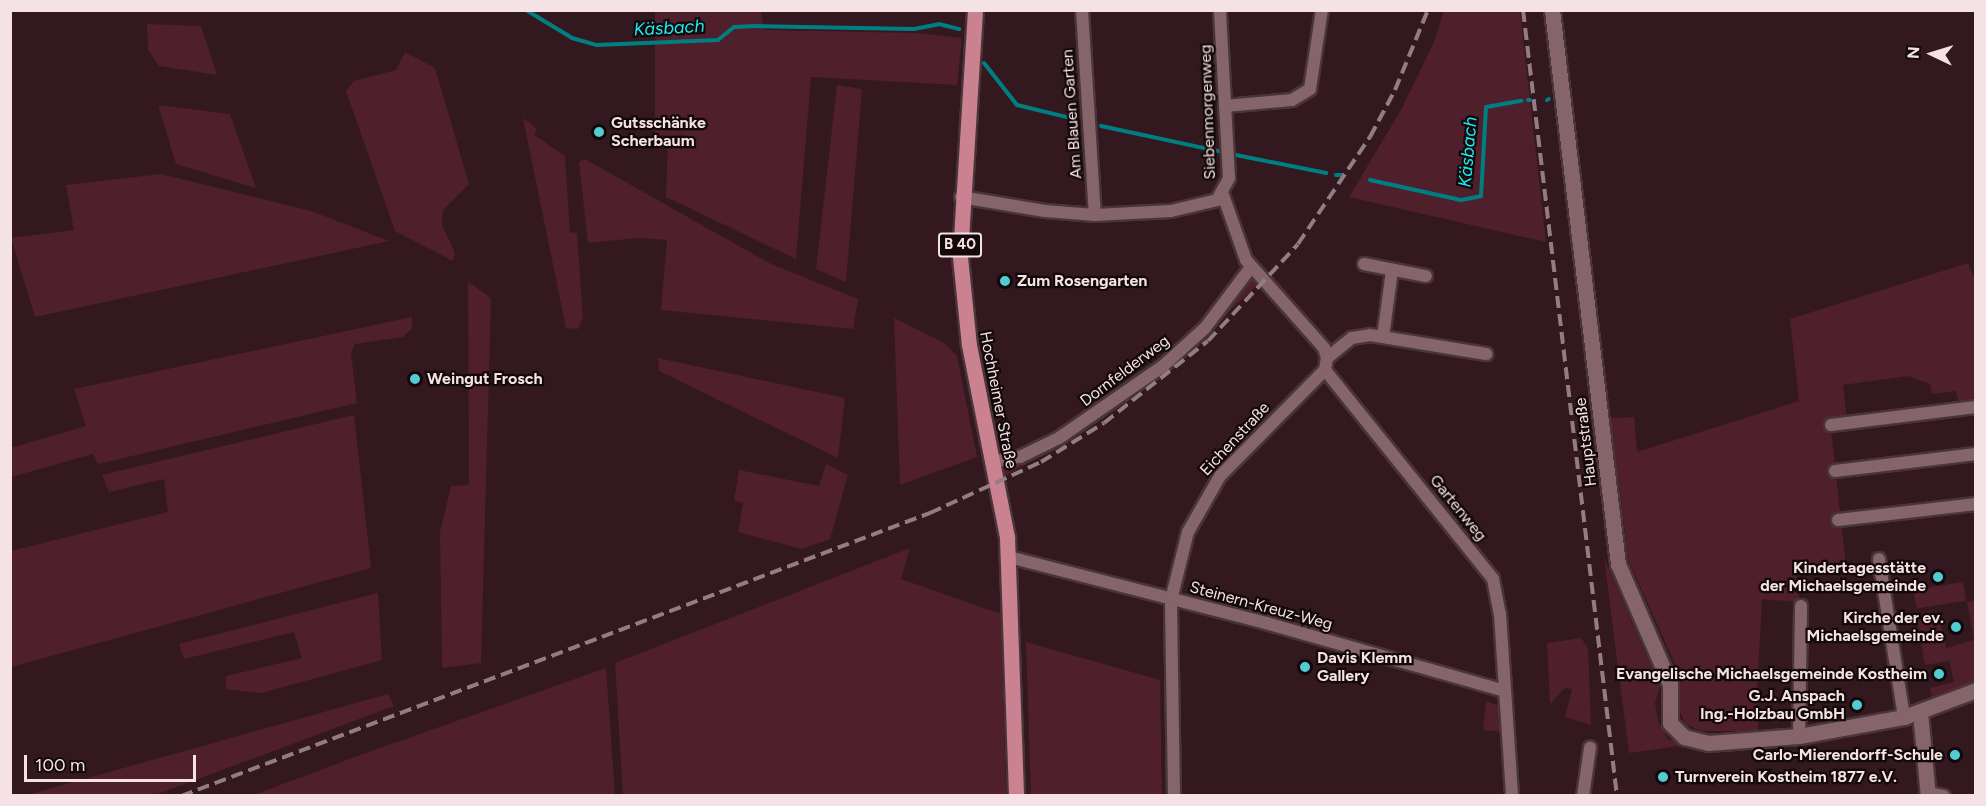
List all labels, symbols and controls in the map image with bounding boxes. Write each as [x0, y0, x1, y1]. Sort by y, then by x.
water label: Käsbach [633, 15, 705, 41]
north arrow [1902, 24, 1962, 84]
street label: Siebenmorgenweg [1196, 44, 1220, 180]
text: N [1904, 46, 1923, 60]
street label: Am Blauen Garten [1058, 49, 1086, 179]
place label: Gutsschänke Scherbaum [611, 113, 706, 151]
water label: Käsbach [1454, 116, 1482, 188]
marker: Gutsschänke Scherbaum [592, 125, 606, 139]
road number: B 40 [938, 233, 982, 257]
place label: Zum Rosengarten [1017, 271, 1147, 291]
marker: Zum Rosengarten [998, 274, 1012, 288]
street label: Hochheimer Straße [975, 330, 1021, 470]
street label: Dornfelderweg [1077, 331, 1173, 411]
place label: Weingut Frosch [427, 369, 543, 389]
marker: Weingut Frosch [408, 372, 422, 386]
street label: Hauptstraße [1571, 396, 1601, 488]
street label: Eichenstraße [1196, 398, 1274, 480]
street label: Gartenweg [1425, 471, 1491, 545]
place label: Kindertagesstätte der Michaelsgemeinde [1760, 558, 1926, 596]
marker: Kindertagesstätte der Michaelsgemeinde [1931, 570, 1945, 584]
street label: Steinern-Kreuz-Weg [1187, 578, 1335, 634]
place label: Kirche der ev. Michaelsgemeinde [1806, 608, 1944, 646]
marker: Kirche der ev. Michaelsgemeinde [1949, 620, 1963, 634]
place label: Davis Klemm Gallery [1317, 648, 1412, 686]
marker: Davis Klemm Gallery [1298, 660, 1312, 674]
place label: Evangelische Michaelsgemeinde Kostheim [1616, 664, 1927, 684]
marker: Evangelische Michaelsgemeinde Kostheim [1932, 667, 1946, 681]
place label: G.J. Anspach Ing.-Holzbau GmbH [1700, 686, 1845, 724]
marker: G.J. Anspach Ing.-Holzbau GmbH [1850, 698, 1864, 712]
scale bar [27, 743, 200, 781]
place label: Carlo-Mierendorff-Schule [1753, 745, 1943, 765]
marker: Carlo-Mierendorff-Schule [1948, 748, 1962, 762]
text: 100 m [35, 754, 85, 776]
place label: Turnverein Kostheim 1877 e.V. [1675, 767, 1897, 787]
marker: Turnverein Kostheim 1877 e.V. [1656, 770, 1670, 784]

